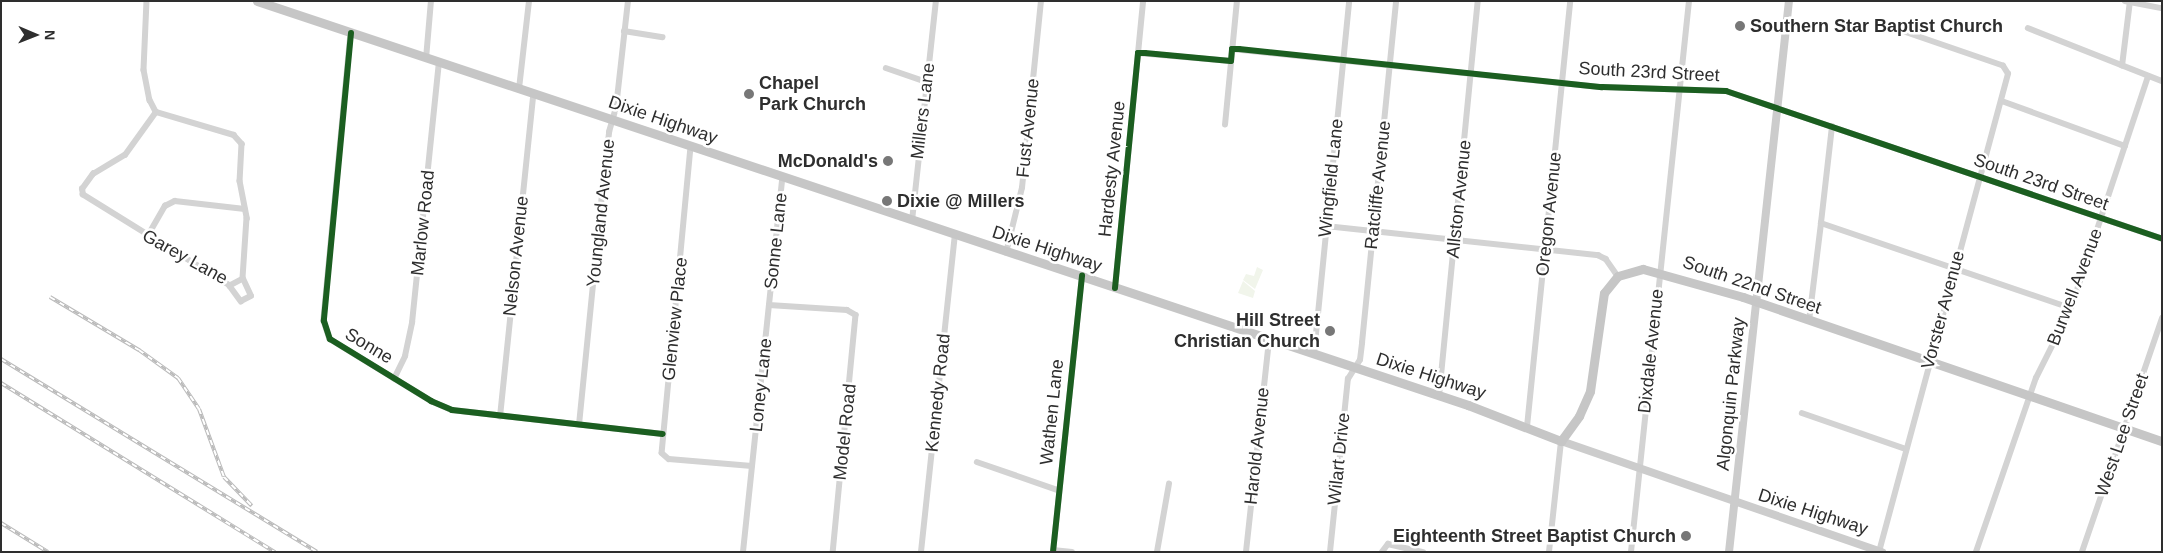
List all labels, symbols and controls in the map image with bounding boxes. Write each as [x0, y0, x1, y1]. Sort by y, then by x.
north arrow [10, 10, 60, 60]
place label: Southern Star Baptist Church [1750, 15, 2003, 37]
marker: Southern Star Baptist Church [1734, 20, 1746, 32]
text: N [42, 30, 58, 40]
street label: South 23rd Street [1578, 58, 1720, 86]
street label: Millers Lane [906, 62, 940, 160]
place label: Chapel Park Church [759, 73, 866, 116]
street label: Fust Avenue [1012, 77, 1044, 179]
marker: Chapel Park Church [743, 88, 755, 100]
street label: Dixie Highway [606, 91, 720, 149]
street label: Hardesty Avenue [1094, 99, 1130, 239]
street label: Wingfield Lane [1314, 118, 1348, 238]
street label: Ratcliffe Avenue [1360, 119, 1396, 251]
street label: Youngland Avenue [582, 137, 620, 289]
street label: Allston Avenue [1442, 138, 1476, 260]
street label: South 23rd Street [1971, 149, 2111, 215]
place label: McDonald's [778, 150, 878, 172]
street label: Oregon Avenue [1532, 150, 1566, 278]
marker: McDonald's [882, 155, 894, 167]
street label: Marlow Road [407, 169, 439, 277]
place label: Dixie @ Millers [897, 190, 1025, 212]
street label: Sonne Lane [760, 192, 792, 290]
street label: Nelson Avenue [499, 194, 533, 318]
marker: Dixie @ Millers [881, 195, 893, 207]
street label: Dixie Highway [989, 221, 1105, 277]
street label: Garey Lane [139, 225, 231, 289]
street label: Burwell Avenue [2043, 225, 2107, 349]
street label: Vorster Avenue [1917, 248, 1969, 372]
street label: South 22nd Street [1680, 251, 1824, 319]
street label: Glenview Place [658, 256, 692, 382]
street label: Dixdale Avenue [1634, 287, 1668, 415]
place label: Hill Street Christian Church [1174, 310, 1320, 352]
street label: Algonquin Parkway [1712, 316, 1750, 472]
street label: Sonne [341, 323, 397, 369]
marker: Hill Street Christian Church [1324, 325, 1336, 337]
street label: Kennedy Road [921, 333, 955, 453]
street label: Loney Lane [745, 337, 777, 433]
street label: Dixie Highway [1373, 348, 1489, 404]
street label: Wathen Lane [1036, 358, 1068, 466]
street label: West Lee Street [2091, 371, 2153, 499]
street label: Model Road [829, 383, 861, 481]
street label: Harold Avenue [1240, 386, 1274, 506]
street label: Wilart Drive [1323, 412, 1355, 506]
street label: Dixie Highway [1755, 484, 1871, 540]
place label: Eighteenth Street Baptist Church [1393, 525, 1676, 547]
marker: Eighteenth Street Baptist Church [1680, 530, 1692, 542]

